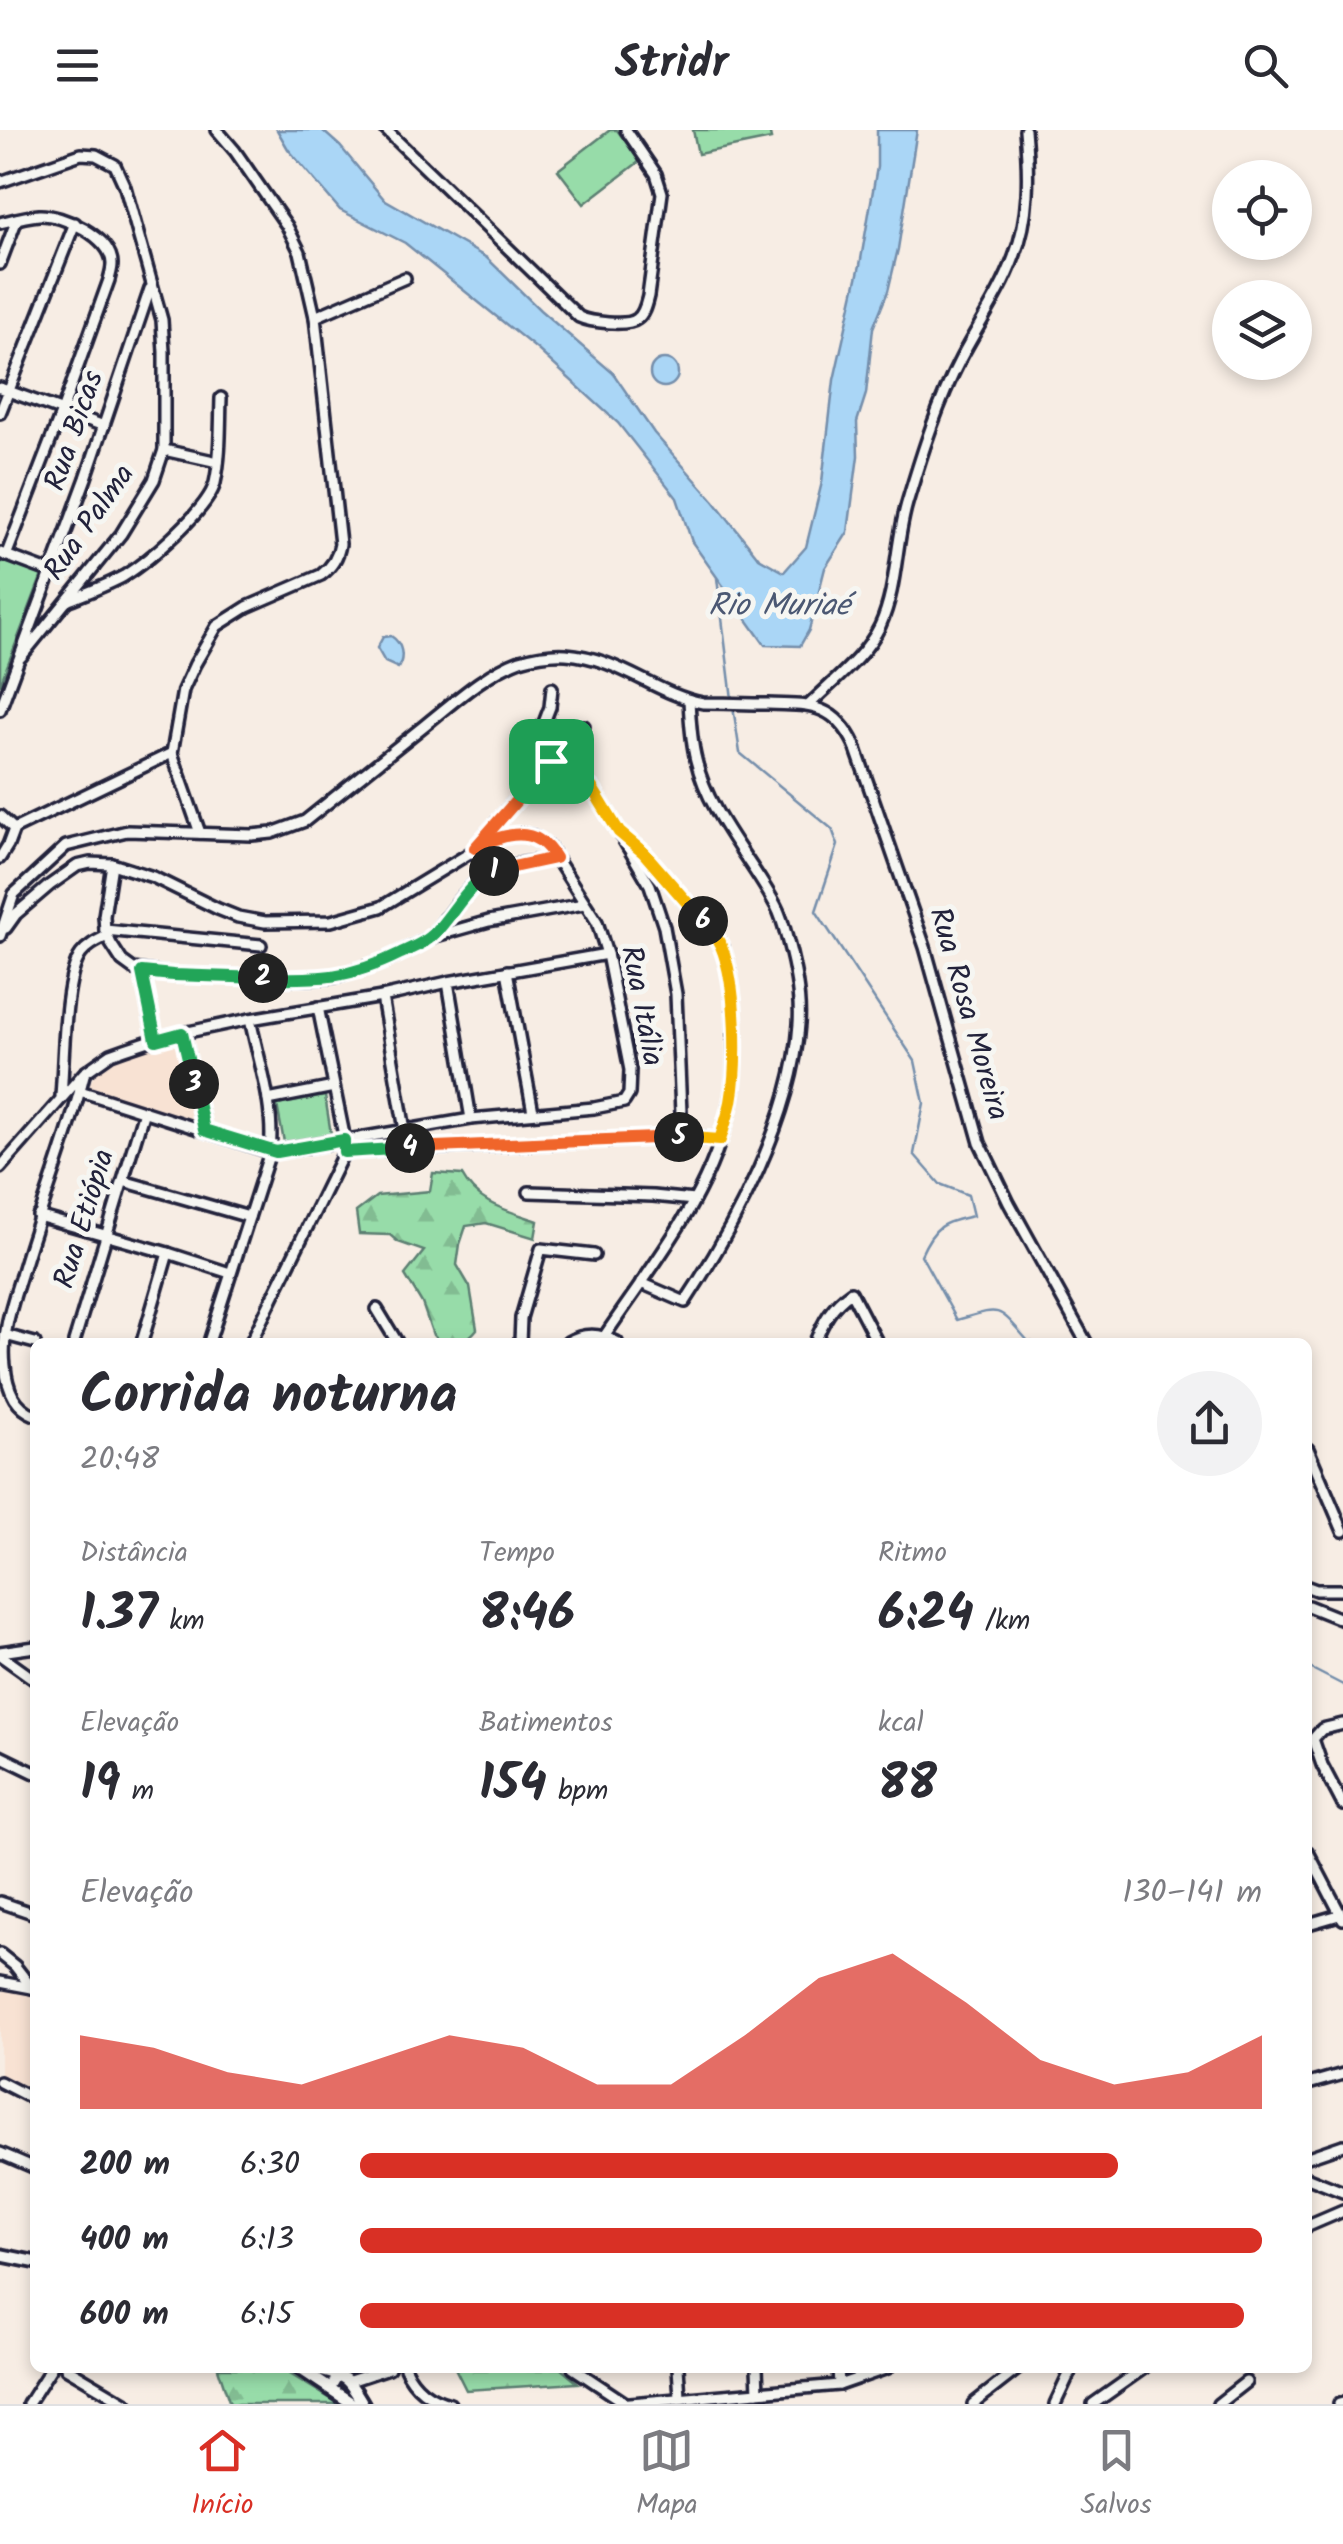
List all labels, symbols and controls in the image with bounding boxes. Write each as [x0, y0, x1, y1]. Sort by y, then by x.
text: Stridr [615, 29, 728, 101]
icon: menu [50, 38, 105, 93]
icon: search [1238, 38, 1293, 93]
map controls [1212, 160, 1312, 380]
button: locate [1212, 160, 1312, 260]
button: layers [1212, 280, 1312, 380]
street label: Rua Bicas [32, 364, 118, 498]
street label: Rua Palma [32, 454, 148, 592]
water label: Rio Muriaé [708, 581, 857, 632]
pin [509, 719, 594, 804]
icon: arrive [524, 734, 579, 789]
pin: 1 [469, 846, 519, 896]
text: 1 [490, 848, 498, 893]
pin: 6 [678, 896, 728, 946]
text: 6 [695, 898, 711, 943]
street label: Rua Rosa Moreira [915, 902, 1021, 1126]
street label: Rua Itália [606, 942, 676, 1070]
pin: 2 [238, 953, 288, 1003]
text: 2 [255, 955, 271, 1000]
pin: 3 [169, 1059, 219, 1109]
text: 3 [186, 1061, 202, 1106]
pin: 5 [654, 1112, 704, 1162]
text: 5 [672, 1114, 686, 1159]
pin: 4 [385, 1123, 435, 1173]
text: 4 [402, 1125, 418, 1170]
street label: Rua Etiópia [41, 1143, 129, 1295]
text: Corrida noturna [80, 1354, 458, 1441]
button: share [1157, 1371, 1262, 1476]
text: 20:48 [80, 1435, 159, 1486]
text: Distância [80, 1531, 188, 1576]
text: Tempo [479, 1531, 555, 1576]
text: Ritmo [878, 1531, 947, 1576]
text: 1.37 [80, 1576, 158, 1656]
text: 8:46 [479, 1576, 575, 1656]
text: 6:24 [878, 1576, 974, 1656]
text: km [158, 1599, 205, 1644]
text: /km [974, 1599, 1030, 1644]
text: Elevação [80, 1701, 179, 1746]
text: Batimentos [479, 1701, 613, 1746]
text: kcal [878, 1701, 924, 1746]
text: 19 [80, 1746, 120, 1826]
text: 154 [479, 1746, 547, 1826]
text: 88 [878, 1746, 937, 1826]
text: m [120, 1769, 154, 1814]
text: bpm [547, 1769, 608, 1814]
text: Elevação [80, 1868, 193, 1919]
text: 130–141 m [1122, 1868, 1262, 1919]
text: 200 m [80, 2140, 170, 2191]
text: 6:30 [240, 2140, 300, 2191]
text: 400 m [80, 2215, 169, 2266]
text: 6:13 [240, 2215, 294, 2266]
text: 600 m [80, 2290, 169, 2341]
text: 6:15 [240, 2290, 293, 2341]
tab: Início [191, 2423, 253, 2528]
tab: Mapa [636, 2423, 698, 2528]
tab: Salvos [1080, 2423, 1152, 2528]

